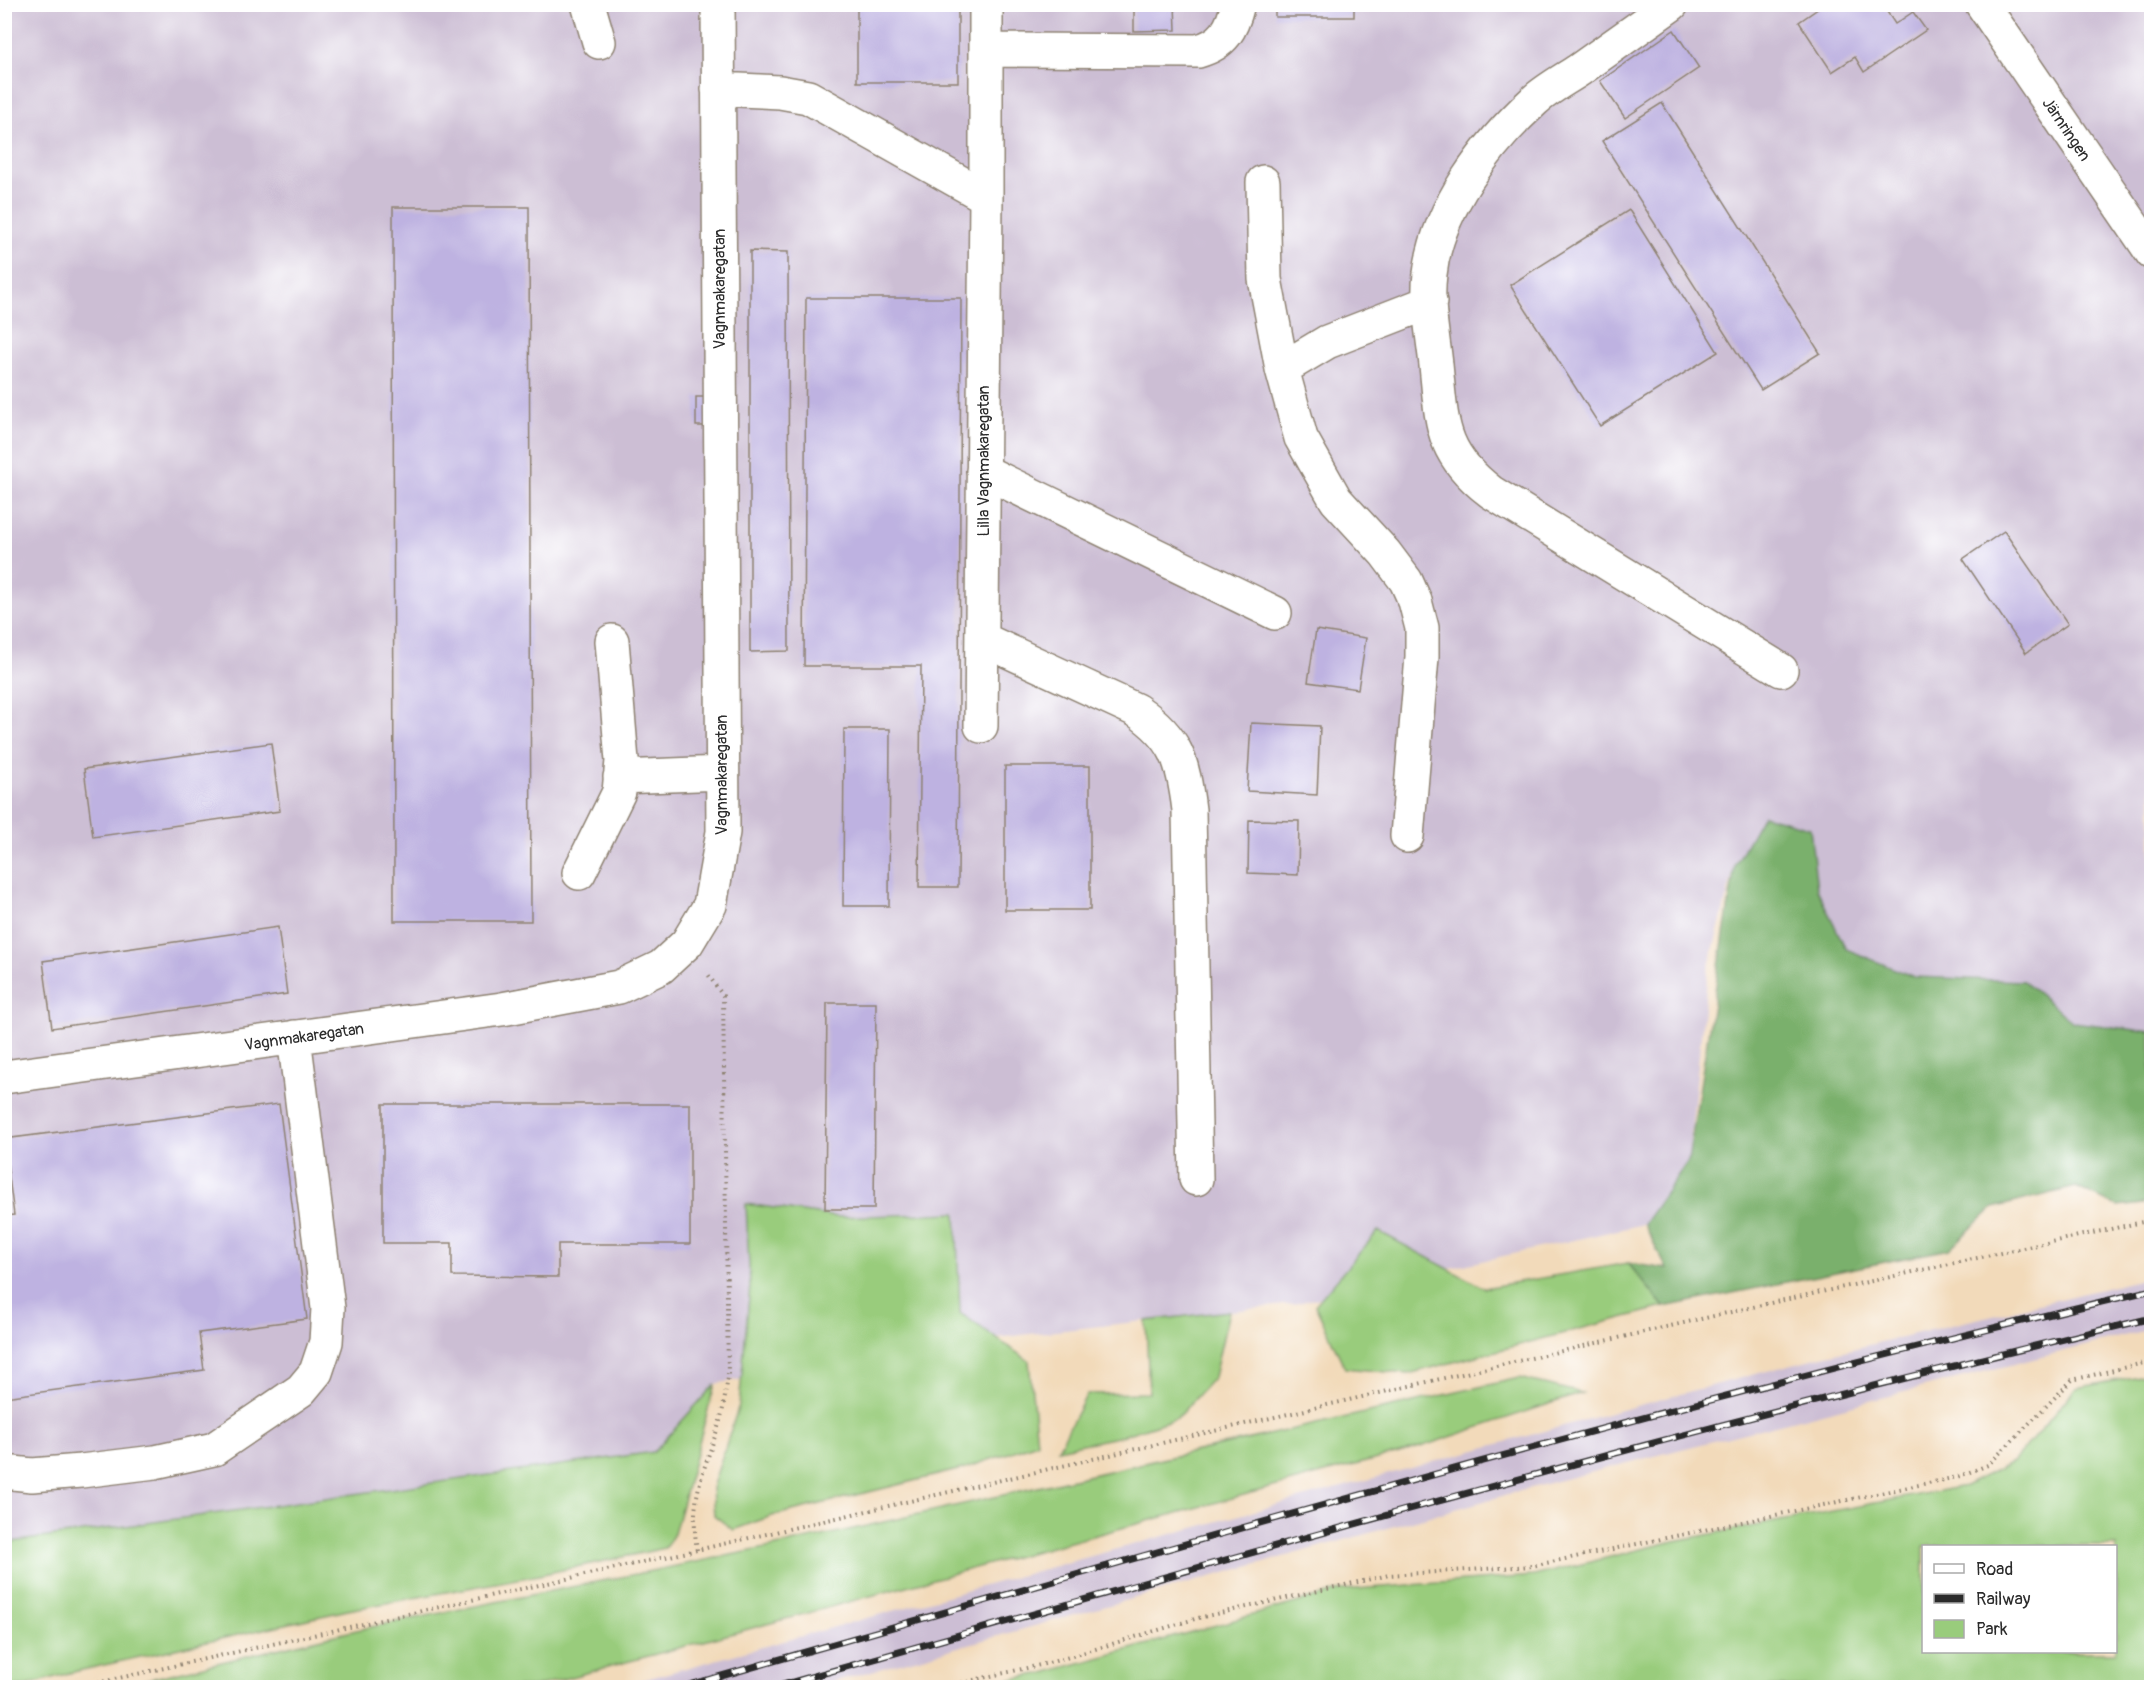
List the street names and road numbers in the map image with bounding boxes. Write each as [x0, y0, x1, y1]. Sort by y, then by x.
street label: Järnringen [2038, 94, 2095, 165]
street label: Vagnmakaregatan [710, 229, 730, 349]
street label: Lilla Vagnmakaregatan [974, 385, 994, 537]
street label: Vagnmakaregatan [712, 715, 732, 835]
street label: Vagnmakaregatan [243, 1019, 365, 1055]

